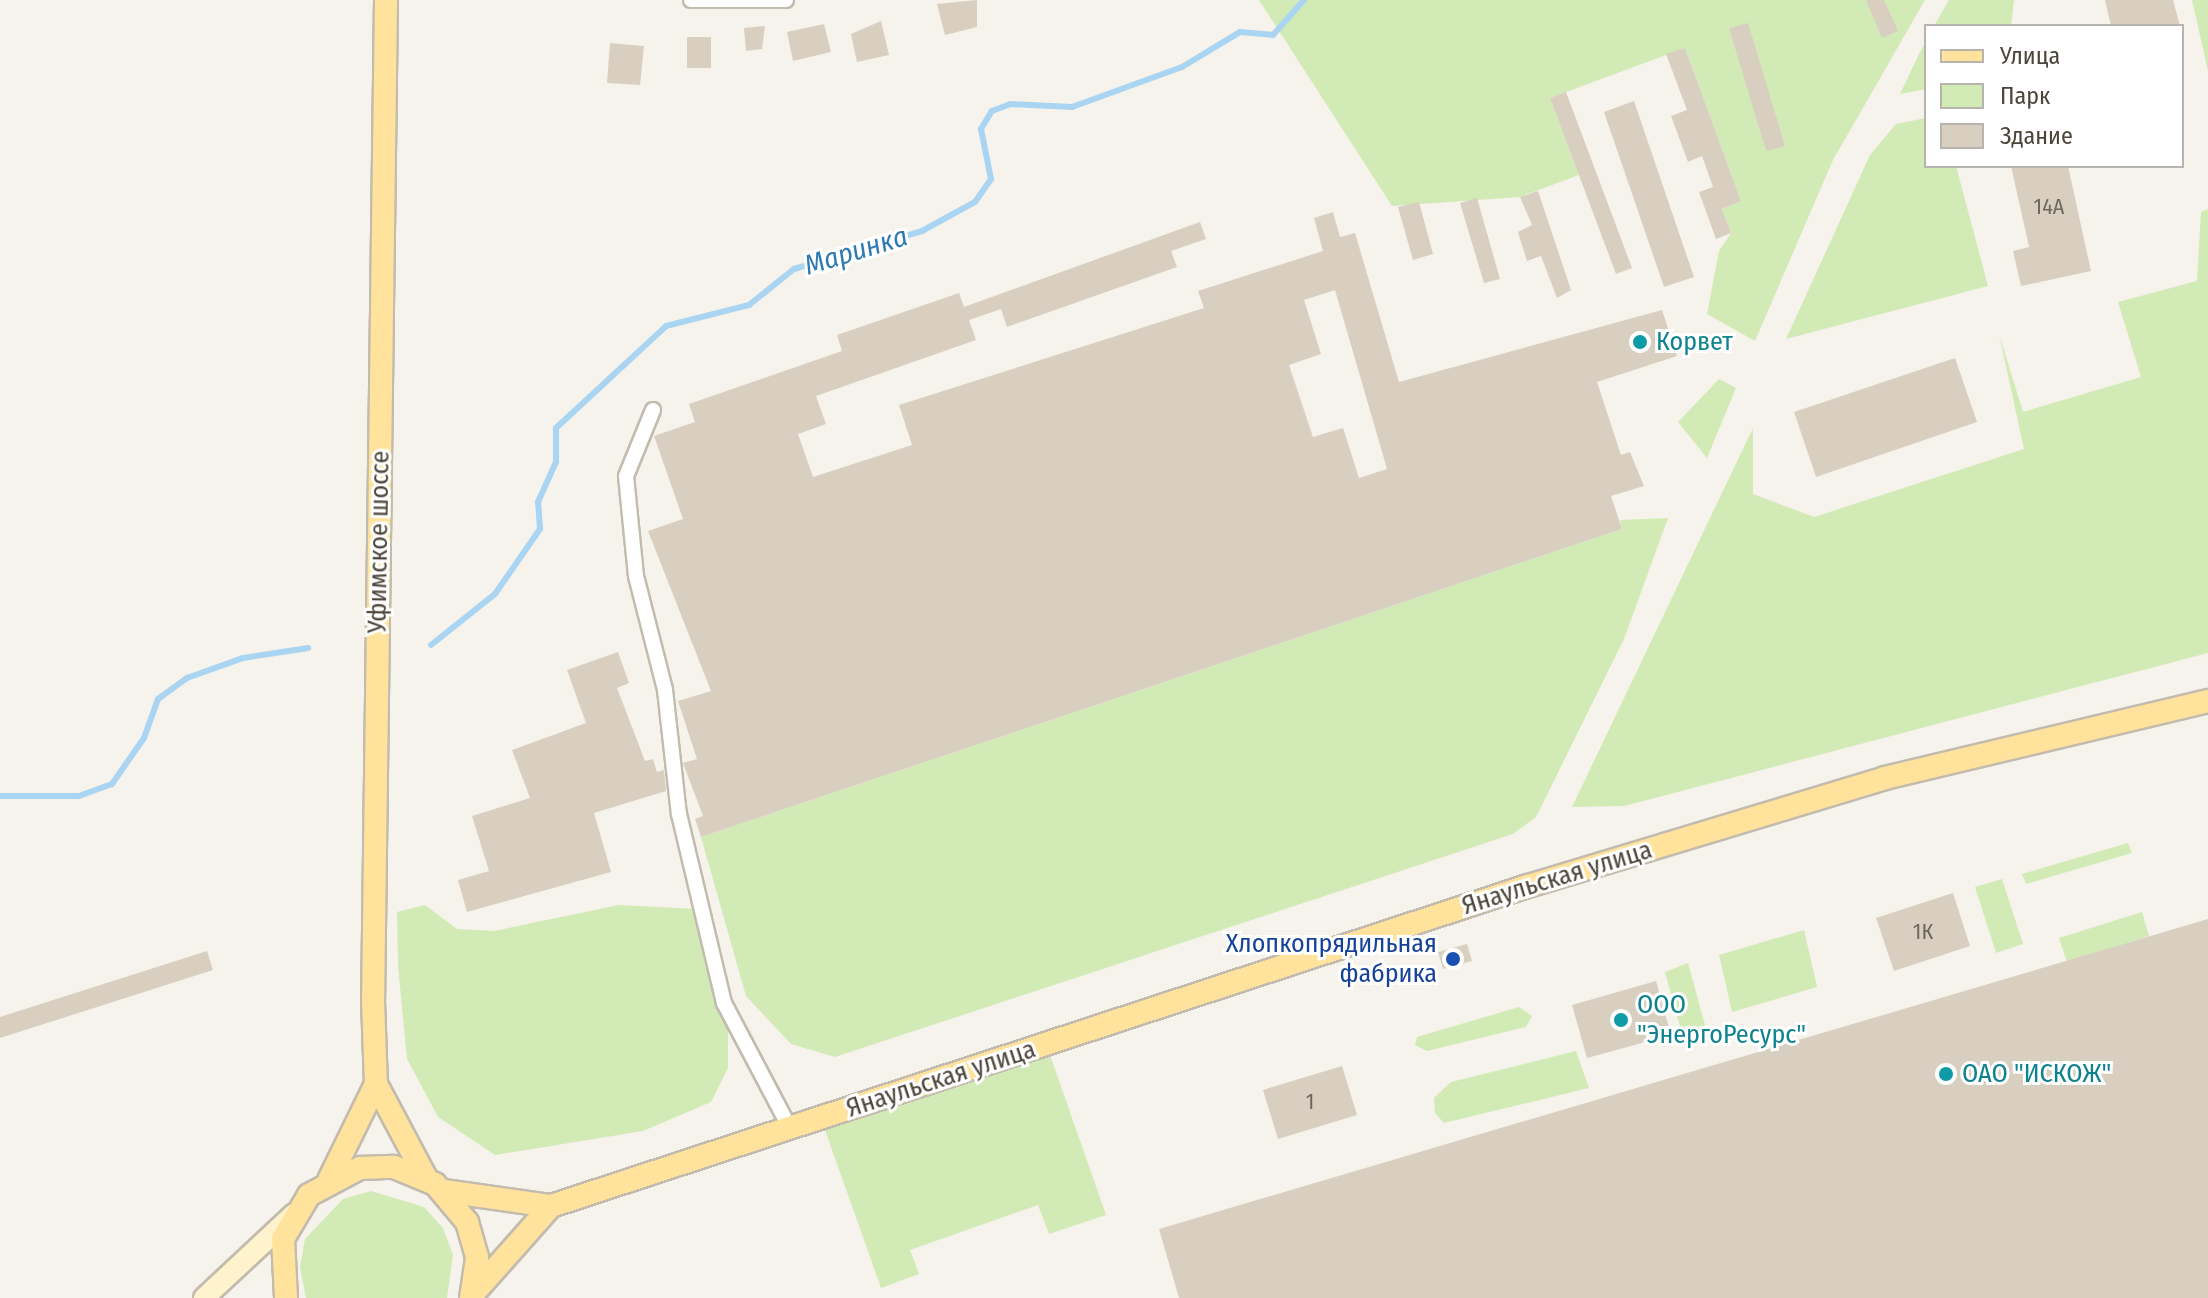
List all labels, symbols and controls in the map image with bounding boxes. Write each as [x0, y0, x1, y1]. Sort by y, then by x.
legend [1924, 24, 2184, 168]
text: Улица [2000, 42, 2060, 70]
text: Парк [2000, 82, 2050, 110]
text: Здание [2000, 122, 2073, 150]
house number: 14А [2034, 194, 2064, 220]
water label: Маринка [800, 219, 912, 283]
place label: Корвет [1656, 326, 1733, 358]
marker: Корвет [1631, 333, 1649, 351]
street label: Уфимское шоссе [362, 450, 396, 634]
street label: Янаульская улица [1458, 834, 1656, 922]
house number: 1К [1913, 919, 1933, 945]
place label: Хлопкопрядильная фабрика [1226, 928, 1437, 990]
marker: Хлопкопрядильная фабрика [1444, 950, 1462, 968]
place label: ООО "ЭнергоРесурс" [1637, 989, 1806, 1050]
marker: ООО "ЭнергоРесурс" [1612, 1011, 1630, 1029]
street label: Янаульская улица [843, 1034, 1039, 1124]
place label: ОАО "ИСКОЖ" [1962, 1058, 2111, 1090]
marker: ОАО "ИСКОЖ" [1937, 1065, 1955, 1083]
house number: 1 [1306, 1089, 1314, 1115]

